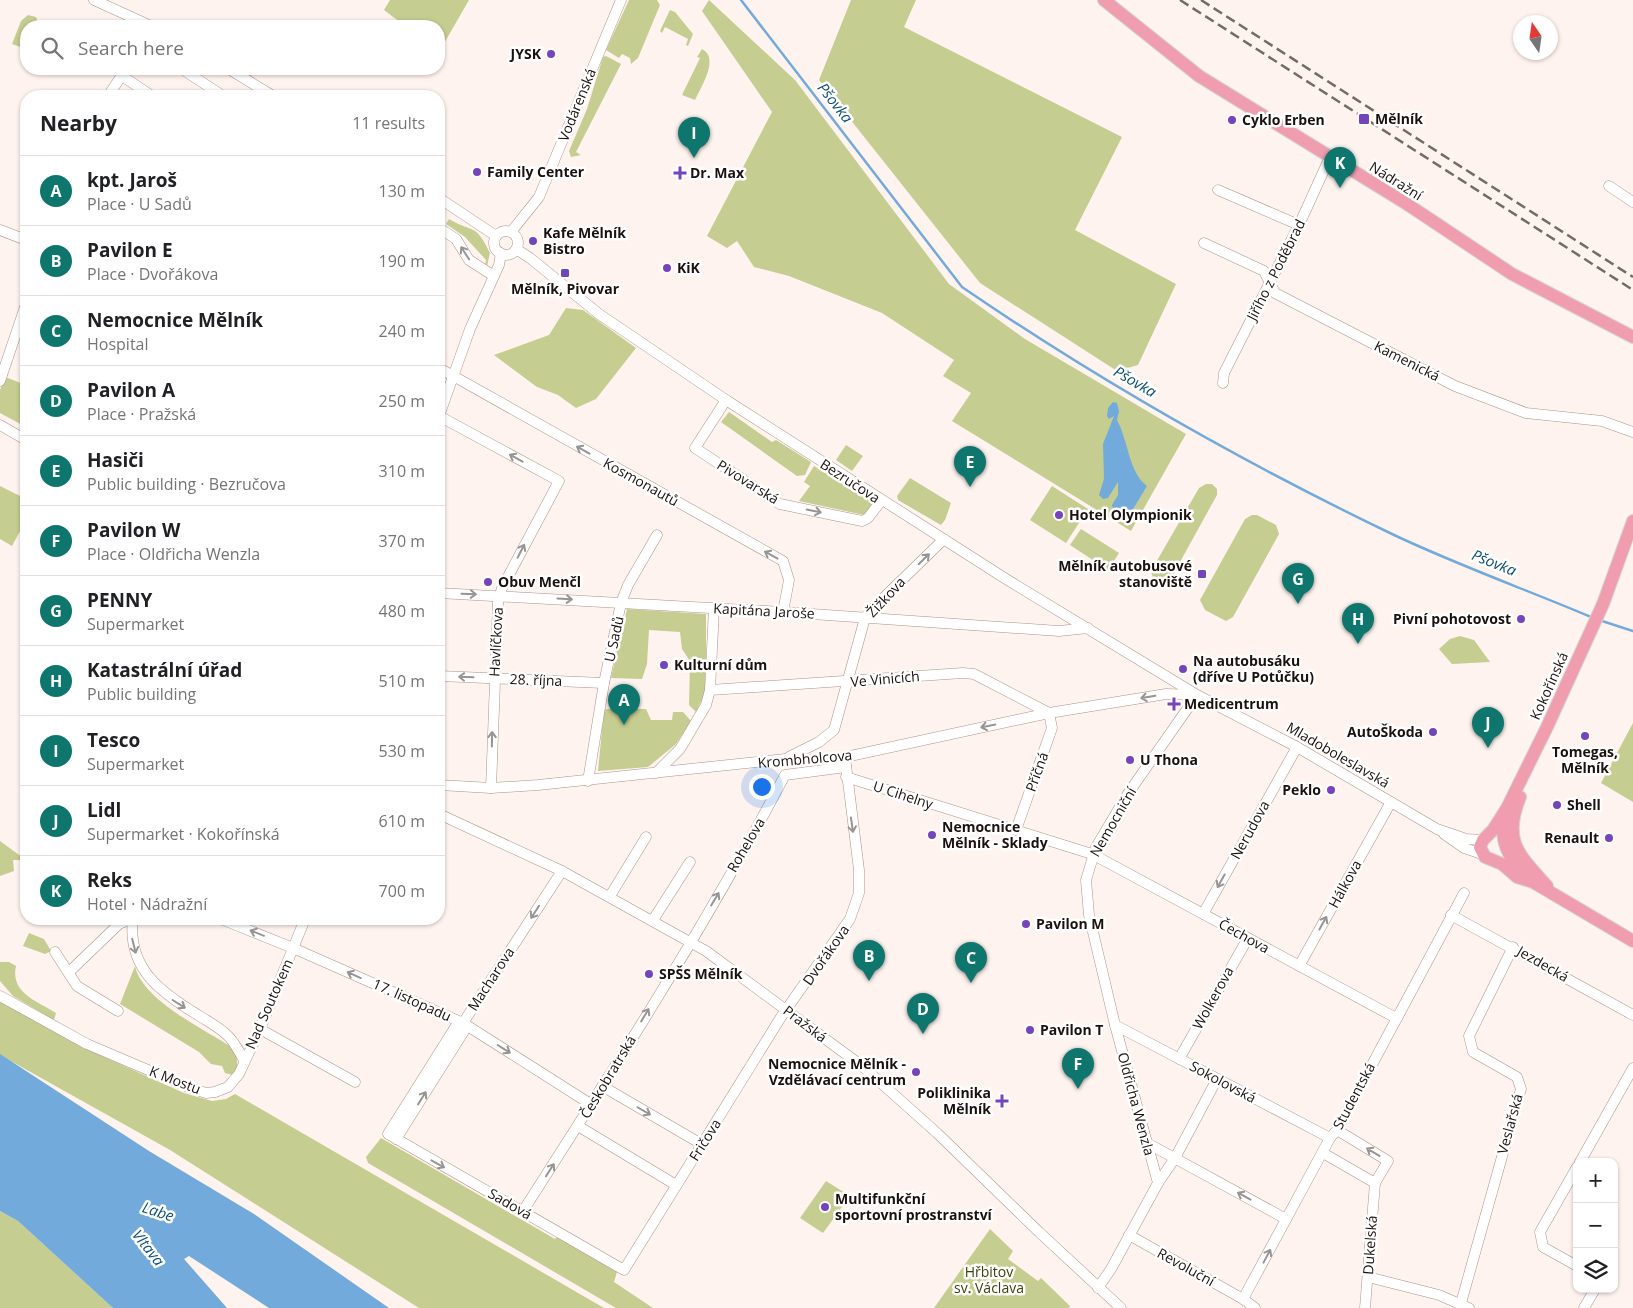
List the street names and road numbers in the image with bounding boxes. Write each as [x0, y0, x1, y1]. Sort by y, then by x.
street label: Vodárenská [553, 66, 600, 144]
street label: Nádražní [1366, 157, 1427, 205]
street label: Jiřího z Poděbrad [1241, 216, 1309, 325]
street label: Kamenická [1371, 336, 1443, 385]
street label: Kosmonautů [600, 453, 682, 510]
street label: Bezručova [817, 454, 884, 507]
street label: Pivovarská [714, 455, 783, 508]
street label: Žižkova [862, 572, 909, 621]
street label: Kapitána Jaroše [713, 598, 815, 623]
street label: Havlíčkova [484, 607, 507, 677]
street label: U Sadů [599, 614, 628, 664]
street label: Kokořínská [1525, 649, 1572, 723]
street label: Ve Vinicích [850, 666, 920, 691]
street label: 28. října [509, 669, 563, 690]
street label: Mladoboleslavská [1283, 717, 1393, 792]
street label: Krombholcova [757, 745, 853, 772]
street label: Příčná [1021, 749, 1052, 794]
street label: U Cihelny [871, 776, 936, 813]
street label: Nemocniční [1085, 783, 1140, 860]
street label: Nerudova [1226, 797, 1274, 863]
street label: Rohelova [722, 814, 769, 876]
street label: Hálkova [1324, 856, 1366, 911]
street label: Čechova [1216, 914, 1273, 957]
street label: Dvořákova [798, 921, 853, 989]
street label: Jezdecká [1512, 940, 1572, 986]
street label: Macharova [463, 943, 518, 1014]
street label: Nad Soutokem [240, 956, 297, 1052]
street label: Wolkerova [1188, 963, 1238, 1033]
street label: 17. listopadu [370, 974, 454, 1025]
street label: Pražská [779, 1001, 831, 1046]
street label: Českobratrská [575, 1032, 640, 1122]
street label: Oldřicha Wenzla [1114, 1050, 1159, 1158]
street label: Sokolovská [1187, 1056, 1260, 1107]
street label: Studentská [1328, 1059, 1379, 1132]
street label: K Mostu [147, 1061, 204, 1098]
street label: Veslařská [1492, 1092, 1527, 1156]
street label: Fričova [684, 1115, 725, 1164]
street label: Sadová [485, 1184, 535, 1224]
street label: Dukelská [1358, 1215, 1381, 1275]
street label: Revoluční [1154, 1243, 1219, 1290]

